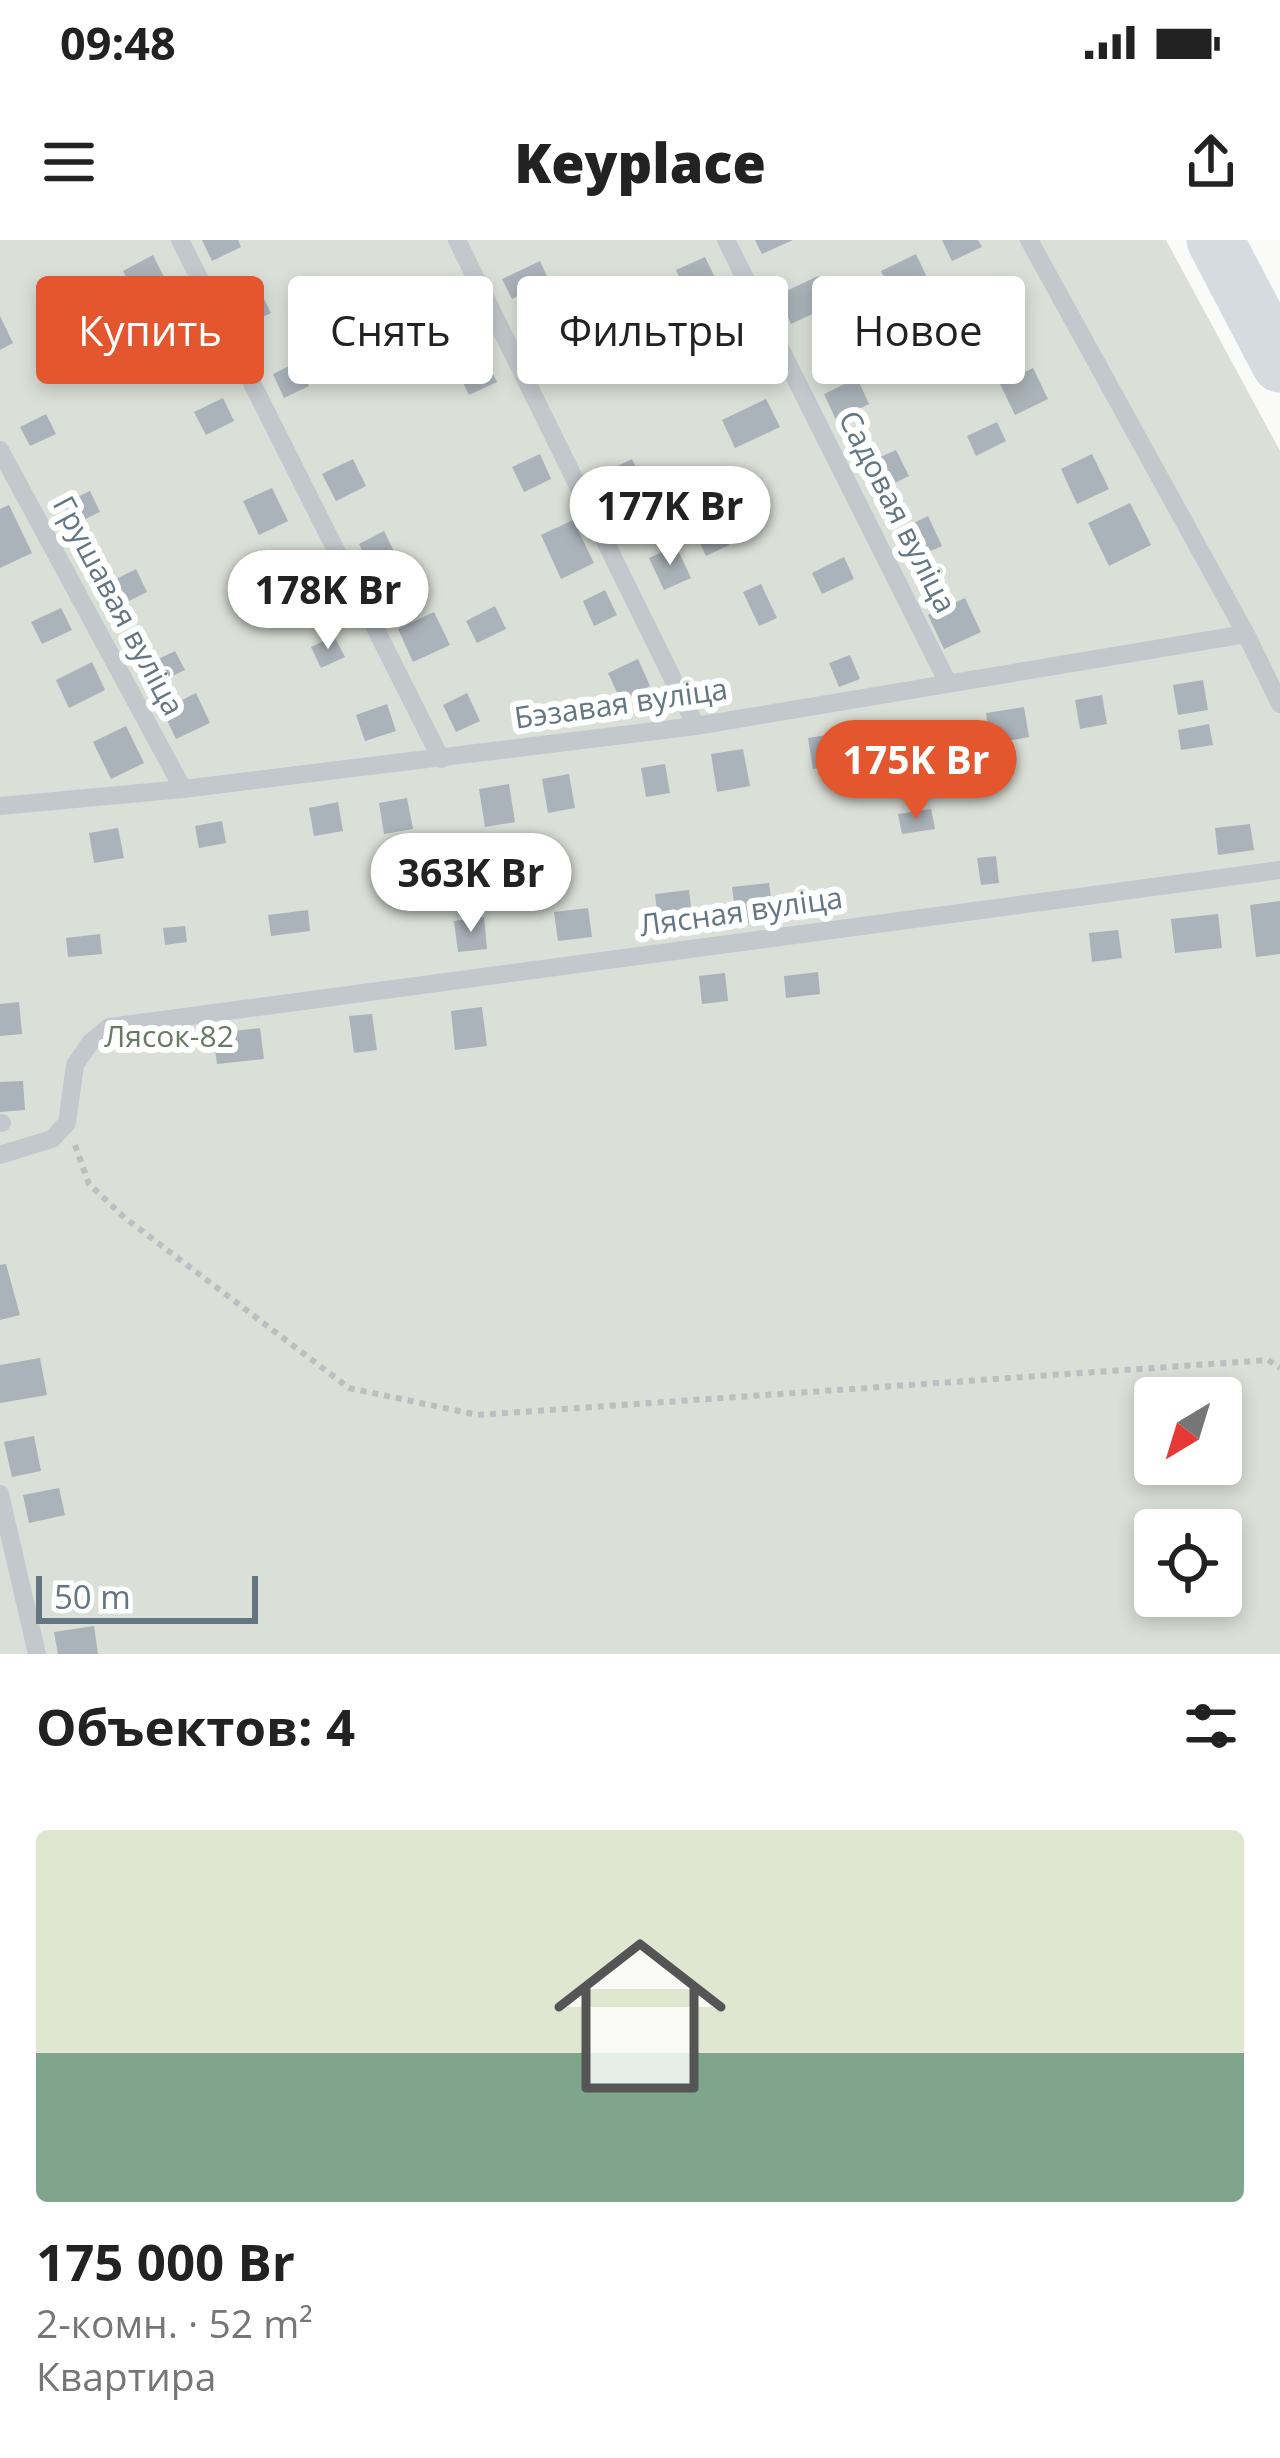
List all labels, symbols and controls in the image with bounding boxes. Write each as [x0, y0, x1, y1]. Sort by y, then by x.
text: 09:48 [60, 12, 176, 73]
text: Keyplace [514, 125, 766, 199]
icon: menu [36, 129, 102, 195]
icon: share [1178, 129, 1244, 195]
chip: Купить [36, 276, 264, 384]
chip: Снять [288, 276, 493, 384]
chip: Фильтры [517, 276, 788, 384]
chip: Новое [812, 276, 1025, 384]
street label: Садовая вуліца [830, 403, 967, 619]
pin: 177K Br [559, 466, 781, 568]
text: 177K Br [597, 478, 743, 531]
street label: Грушавая вуліца [44, 488, 194, 722]
pin: 178K Br [217, 550, 439, 652]
text: 178K Br [255, 562, 401, 615]
street label: Бэзавая вуліца [511, 667, 730, 738]
pin: 175K Br [805, 720, 1027, 822]
text: 175K Br [843, 732, 989, 785]
pin: 363K Br [360, 833, 582, 935]
text: 363K Br [398, 845, 544, 898]
street label: Лясная вуліца [637, 876, 845, 945]
park label: Лясок-82 [104, 1015, 234, 1056]
north arrow [1134, 1377, 1242, 1485]
map controls [1134, 1377, 1242, 1617]
button: locate [1134, 1509, 1242, 1617]
scale bar [36, 1570, 258, 1623]
text: 50 m [54, 1574, 131, 1619]
text: Объектов: 4 [36, 1691, 355, 1761]
icon: filters [1178, 1693, 1244, 1759]
icon: home [532, 1908, 748, 2124]
text: 175 000 Br [36, 2226, 295, 2296]
text: 2-комн. · 52 m² [36, 2296, 313, 2349]
text: Квартира [36, 2349, 216, 2402]

